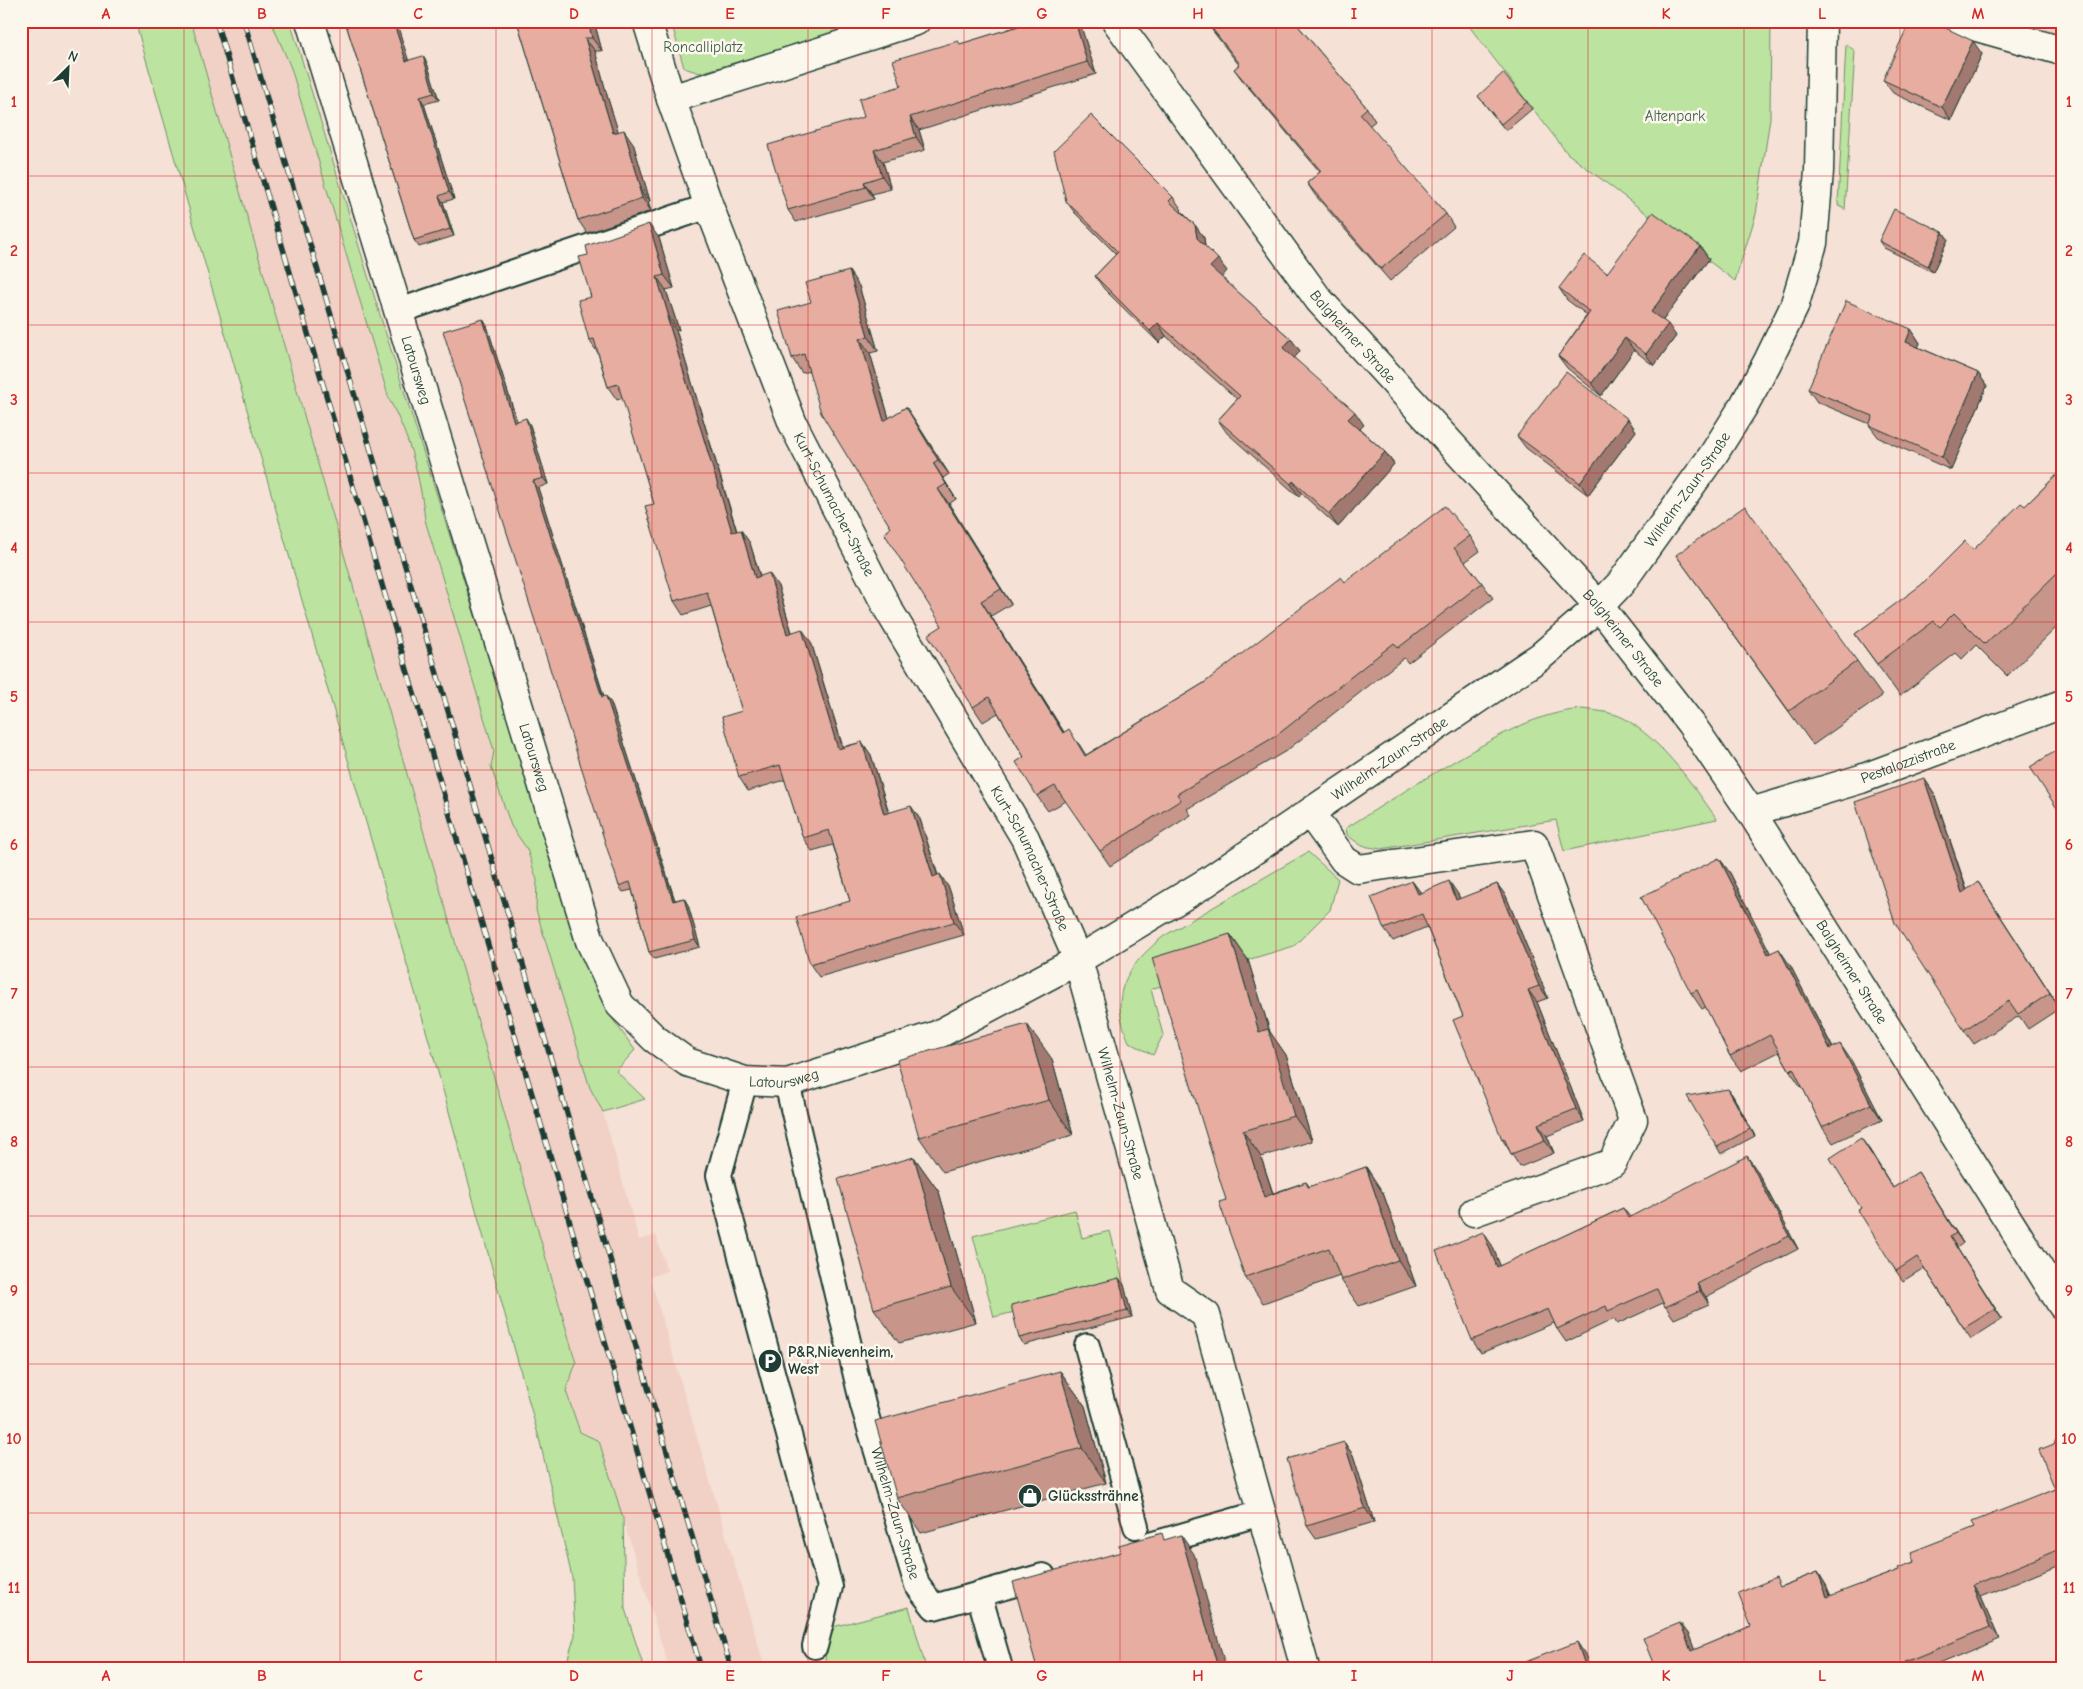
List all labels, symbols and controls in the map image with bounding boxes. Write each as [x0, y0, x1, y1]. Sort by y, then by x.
text: A [102, 5, 111, 23]
text: B [257, 5, 267, 23]
text: C [413, 5, 423, 23]
text: D [569, 5, 579, 23]
text: E [725, 5, 735, 23]
text: F [881, 5, 891, 23]
text: G [1036, 5, 1048, 23]
text: H [1192, 5, 1204, 23]
text: I [1351, 5, 1357, 23]
text: J [1506, 5, 1514, 23]
text: K [1661, 5, 1671, 23]
text: L [1818, 5, 1826, 23]
text: M [1972, 5, 1985, 23]
park label: Roncalliplatz [663, 38, 743, 56]
north arrow [42, 42, 92, 92]
text: N [65, 47, 81, 66]
text: 1 [11, 93, 17, 111]
text: 1 [2066, 93, 2072, 111]
park label: Altenpark [1645, 107, 1706, 125]
text: 2 [10, 242, 18, 260]
text: 2 [2065, 242, 2073, 260]
street label: Balgheimer Straße [1306, 287, 1400, 387]
street label: Latoursweg [397, 334, 435, 407]
text: 3 [10, 391, 18, 409]
text: 3 [2065, 391, 2073, 409]
street label: Wilhelm-Zaun-Straße [1641, 428, 1734, 551]
street label: Kurt-Schumacher-Straße [790, 429, 879, 580]
text: 4 [10, 539, 18, 557]
text: 4 [2065, 539, 2073, 557]
street label: Balgheimer Straße [1579, 585, 1668, 691]
text: 5 [10, 688, 18, 706]
text: 5 [2065, 688, 2073, 706]
street label: Wilhelm-Zaun-Straße [1328, 712, 1452, 804]
street label: Latoursweg [515, 721, 553, 794]
street label: Pestalozzistraße [1858, 735, 1958, 787]
street label: Kurt-Schumacher-Straße [987, 783, 1073, 934]
text: 6 [10, 836, 18, 854]
text: 6 [2065, 836, 2073, 854]
street label: Balgheimer Straße [1812, 917, 1892, 1028]
text: 7 [10, 985, 18, 1003]
text: 7 [2065, 985, 2073, 1003]
street label: Wilhelm-Zaun-Straße [1094, 1045, 1148, 1182]
street label: Latoursweg [749, 1064, 821, 1092]
text: 8 [10, 1133, 18, 1151]
text: 8 [2065, 1133, 2073, 1151]
text: 9 [10, 1282, 18, 1300]
text: 9 [2065, 1282, 2073, 1300]
place label: P&R,Nievenheim, West [788, 1343, 894, 1378]
parking icon: P&R,Nievenheim, West [757, 1348, 783, 1374]
text: 10 [6, 1430, 22, 1448]
text: 10 [2061, 1430, 2077, 1448]
street label: Wilhelm-Zaun-Straße [867, 1445, 924, 1582]
shop icon: Glückssträhne [1017, 1483, 1043, 1509]
place label: Glückssträhne [1048, 1487, 1139, 1505]
text: 11 [8, 1579, 20, 1597]
text: 11 [2063, 1579, 2075, 1597]
text: A [102, 1667, 111, 1685]
text: B [257, 1667, 267, 1685]
text: C [413, 1667, 423, 1685]
text: D [569, 1667, 579, 1685]
text: E [725, 1667, 735, 1685]
text: F [881, 1667, 891, 1685]
text: G [1036, 1667, 1048, 1685]
text: H [1192, 1667, 1204, 1685]
text: I [1351, 1667, 1357, 1685]
text: J [1506, 1667, 1514, 1685]
text: K [1661, 1667, 1671, 1685]
text: L [1818, 1667, 1826, 1685]
text: M [1972, 1667, 1985, 1685]

